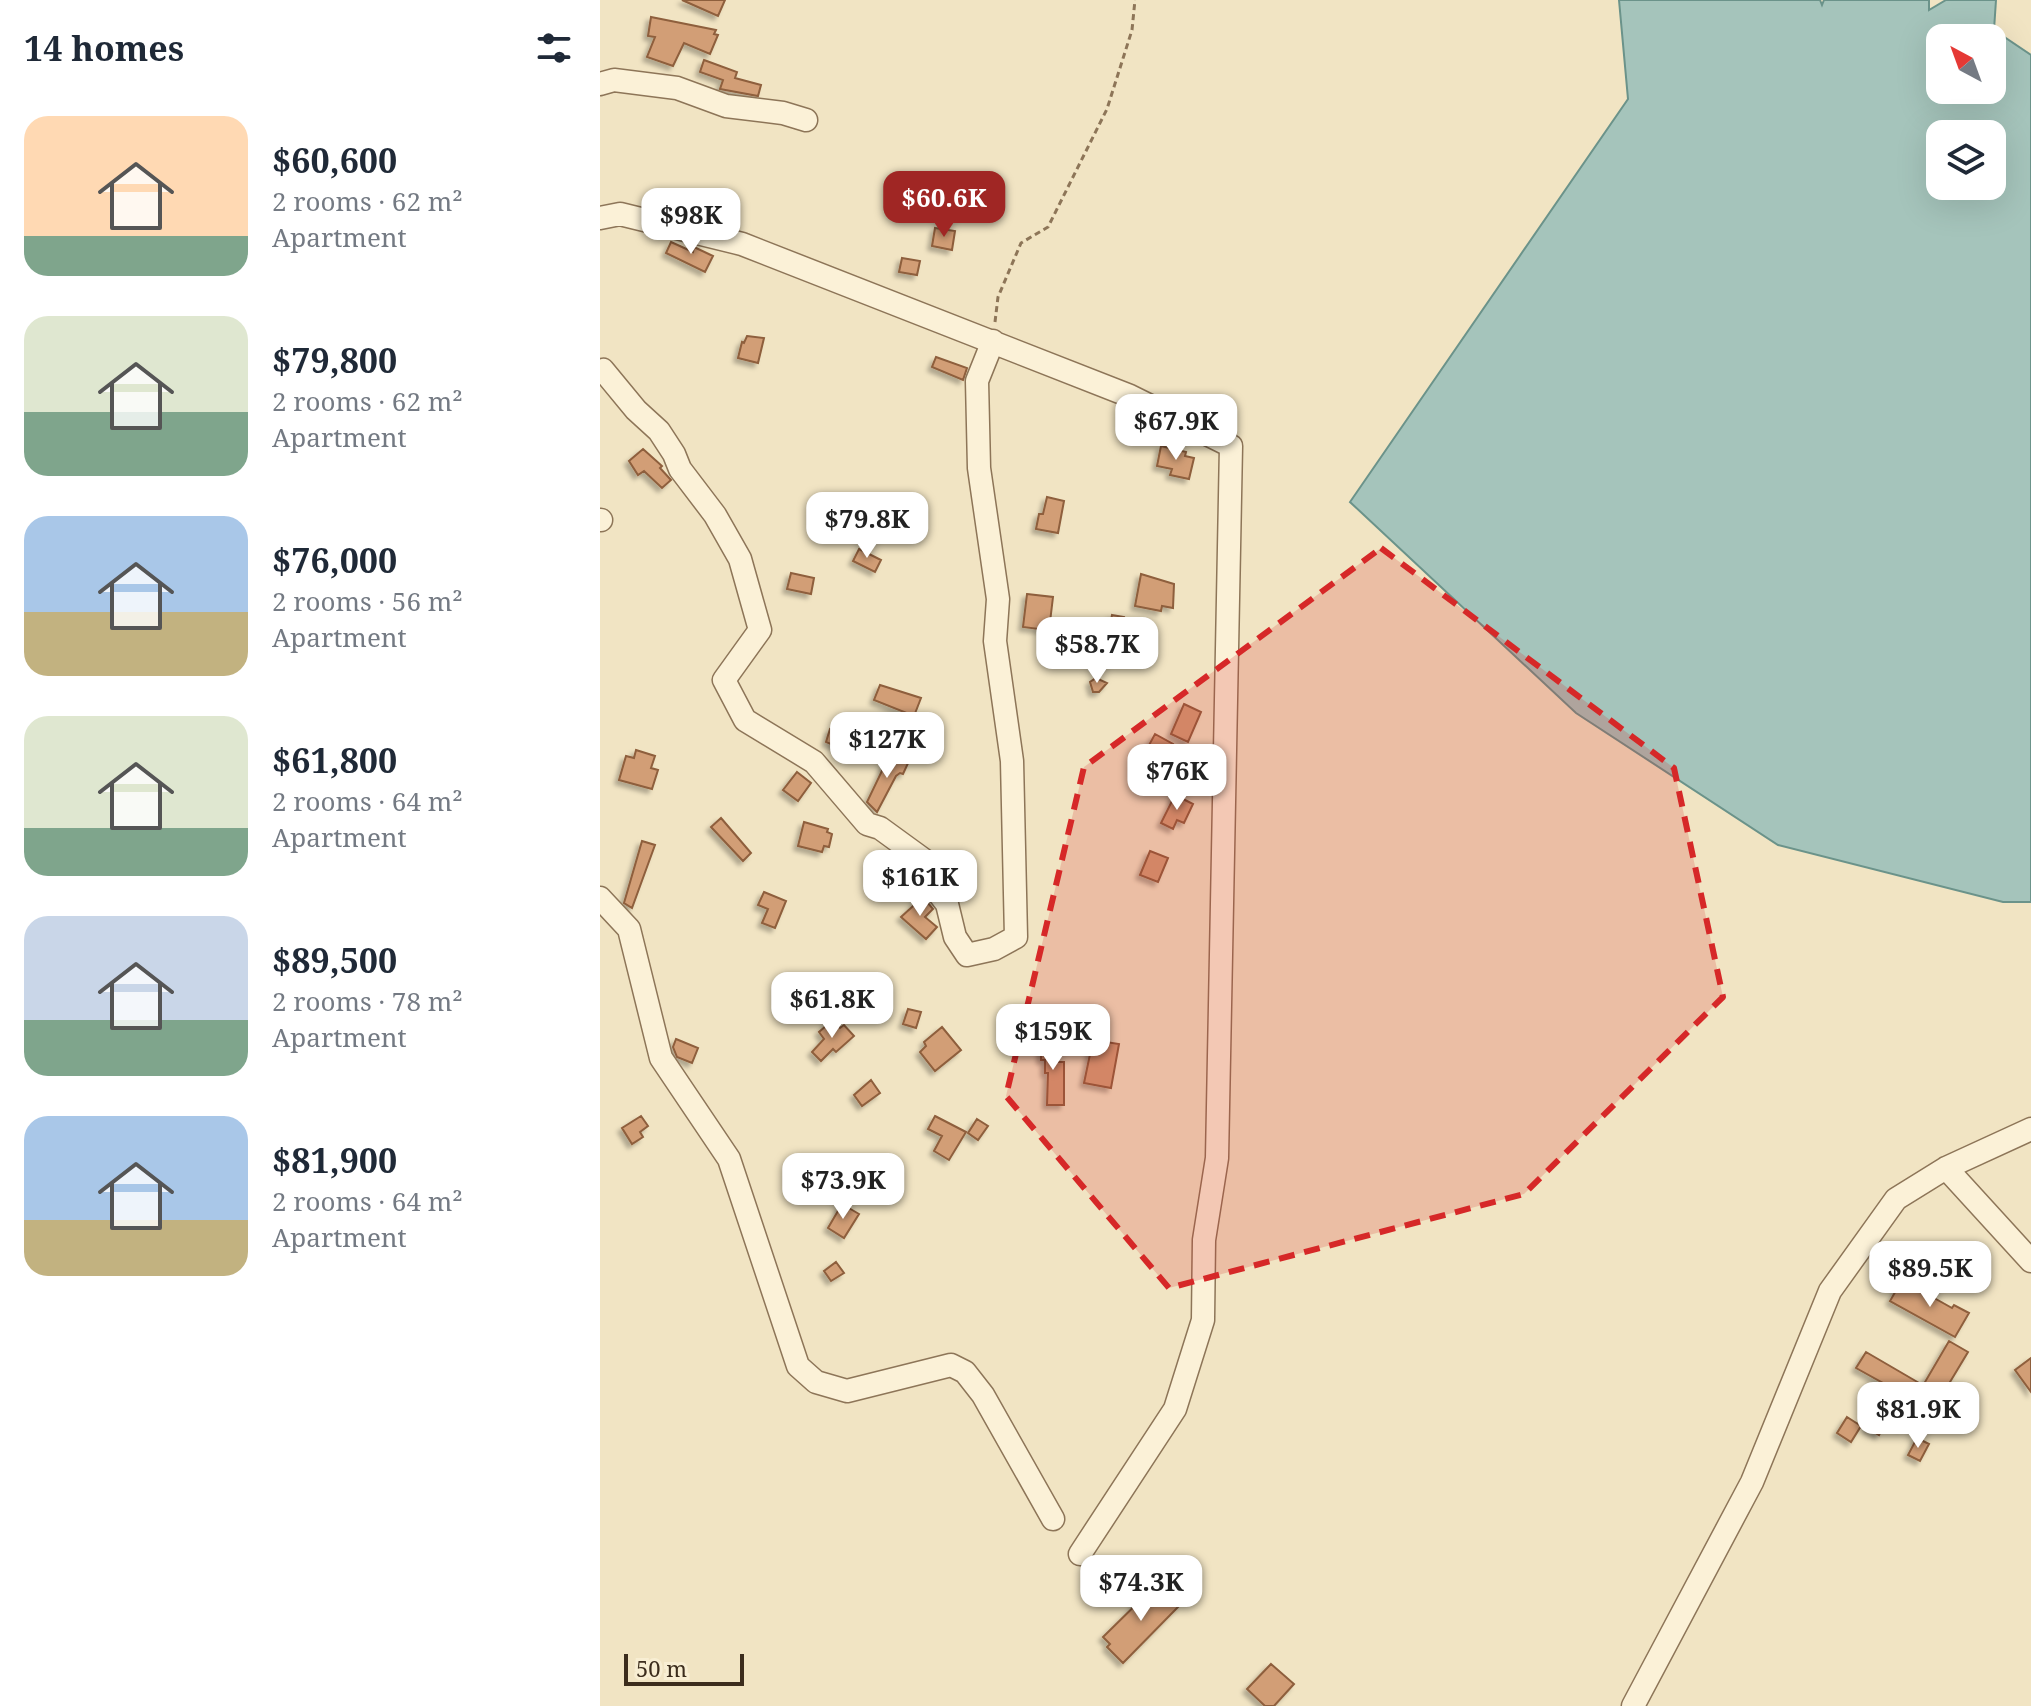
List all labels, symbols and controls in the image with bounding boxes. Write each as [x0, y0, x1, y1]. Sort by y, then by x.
north arrow [1926, 24, 2006, 104]
map controls [1926, 24, 2006, 200]
text: 14 homes [24, 25, 184, 71]
icon: filters [532, 26, 576, 70]
button: layers [1926, 120, 2006, 200]
text: $60,600 [272, 137, 397, 183]
icon: home [88, 148, 184, 244]
pin: $60.6K [879, 171, 1009, 239]
text: $60.6K [901, 179, 987, 215]
text: 2 rooms · 62 m² [272, 183, 463, 219]
pin: $98K [644, 188, 738, 256]
text: $98K [659, 196, 723, 232]
text: Apartment [272, 219, 407, 255]
text: $79,800 [272, 337, 397, 383]
icon: home [88, 348, 184, 444]
text: 2 rooms · 62 m² [272, 383, 463, 419]
pin: $67.9K [1111, 394, 1241, 462]
text: $67.9K [1133, 402, 1219, 438]
text: Apartment [272, 419, 407, 455]
pin: $79.8K [802, 492, 932, 560]
text: $79.8K [824, 500, 910, 536]
text: $76,000 [272, 537, 397, 583]
icon: home [88, 548, 184, 644]
text: 2 rooms · 56 m² [272, 583, 463, 619]
pin: $58.7K [1032, 617, 1162, 685]
text: Apartment [272, 619, 407, 655]
text: $58.7K [1054, 625, 1140, 661]
pin: $127K [831, 712, 943, 780]
text: $127K [848, 720, 926, 756]
text: $61,800 [272, 737, 397, 783]
pin: $76K [1130, 744, 1224, 812]
icon: home [88, 748, 184, 844]
text: $76K [1145, 752, 1209, 788]
text: 2 rooms · 64 m² [272, 783, 463, 819]
text: Apartment [272, 819, 407, 855]
pin: $161K [864, 850, 976, 918]
text: $161K [881, 858, 959, 894]
text: $89,500 [272, 937, 397, 983]
icon: home [88, 948, 184, 1044]
pin: $61.8K [767, 972, 897, 1040]
text: $61.8K [789, 980, 875, 1016]
text: 2 rooms · 78 m² [272, 983, 463, 1019]
pin: $159K [997, 1004, 1109, 1072]
text: $159K [1014, 1012, 1092, 1048]
text: Apartment [272, 1019, 407, 1055]
text: $81,900 [272, 1137, 397, 1183]
icon: home [88, 1148, 184, 1244]
pin: $73.9K [778, 1153, 908, 1221]
text: $73.9K [800, 1161, 886, 1197]
text: 2 rooms · 64 m² [272, 1183, 463, 1219]
text: Apartment [272, 1219, 407, 1255]
pin: $89.5K [1865, 1241, 1995, 1309]
text: $89.5K [1887, 1249, 1973, 1285]
pin: $81.9K [1853, 1382, 1983, 1450]
text: $81.9K [1875, 1390, 1961, 1426]
pin: $74.3K [1076, 1555, 1206, 1623]
text: $74.3K [1098, 1563, 1184, 1599]
scale bar [624, 1650, 744, 1686]
text: 50 m [636, 1653, 687, 1683]

